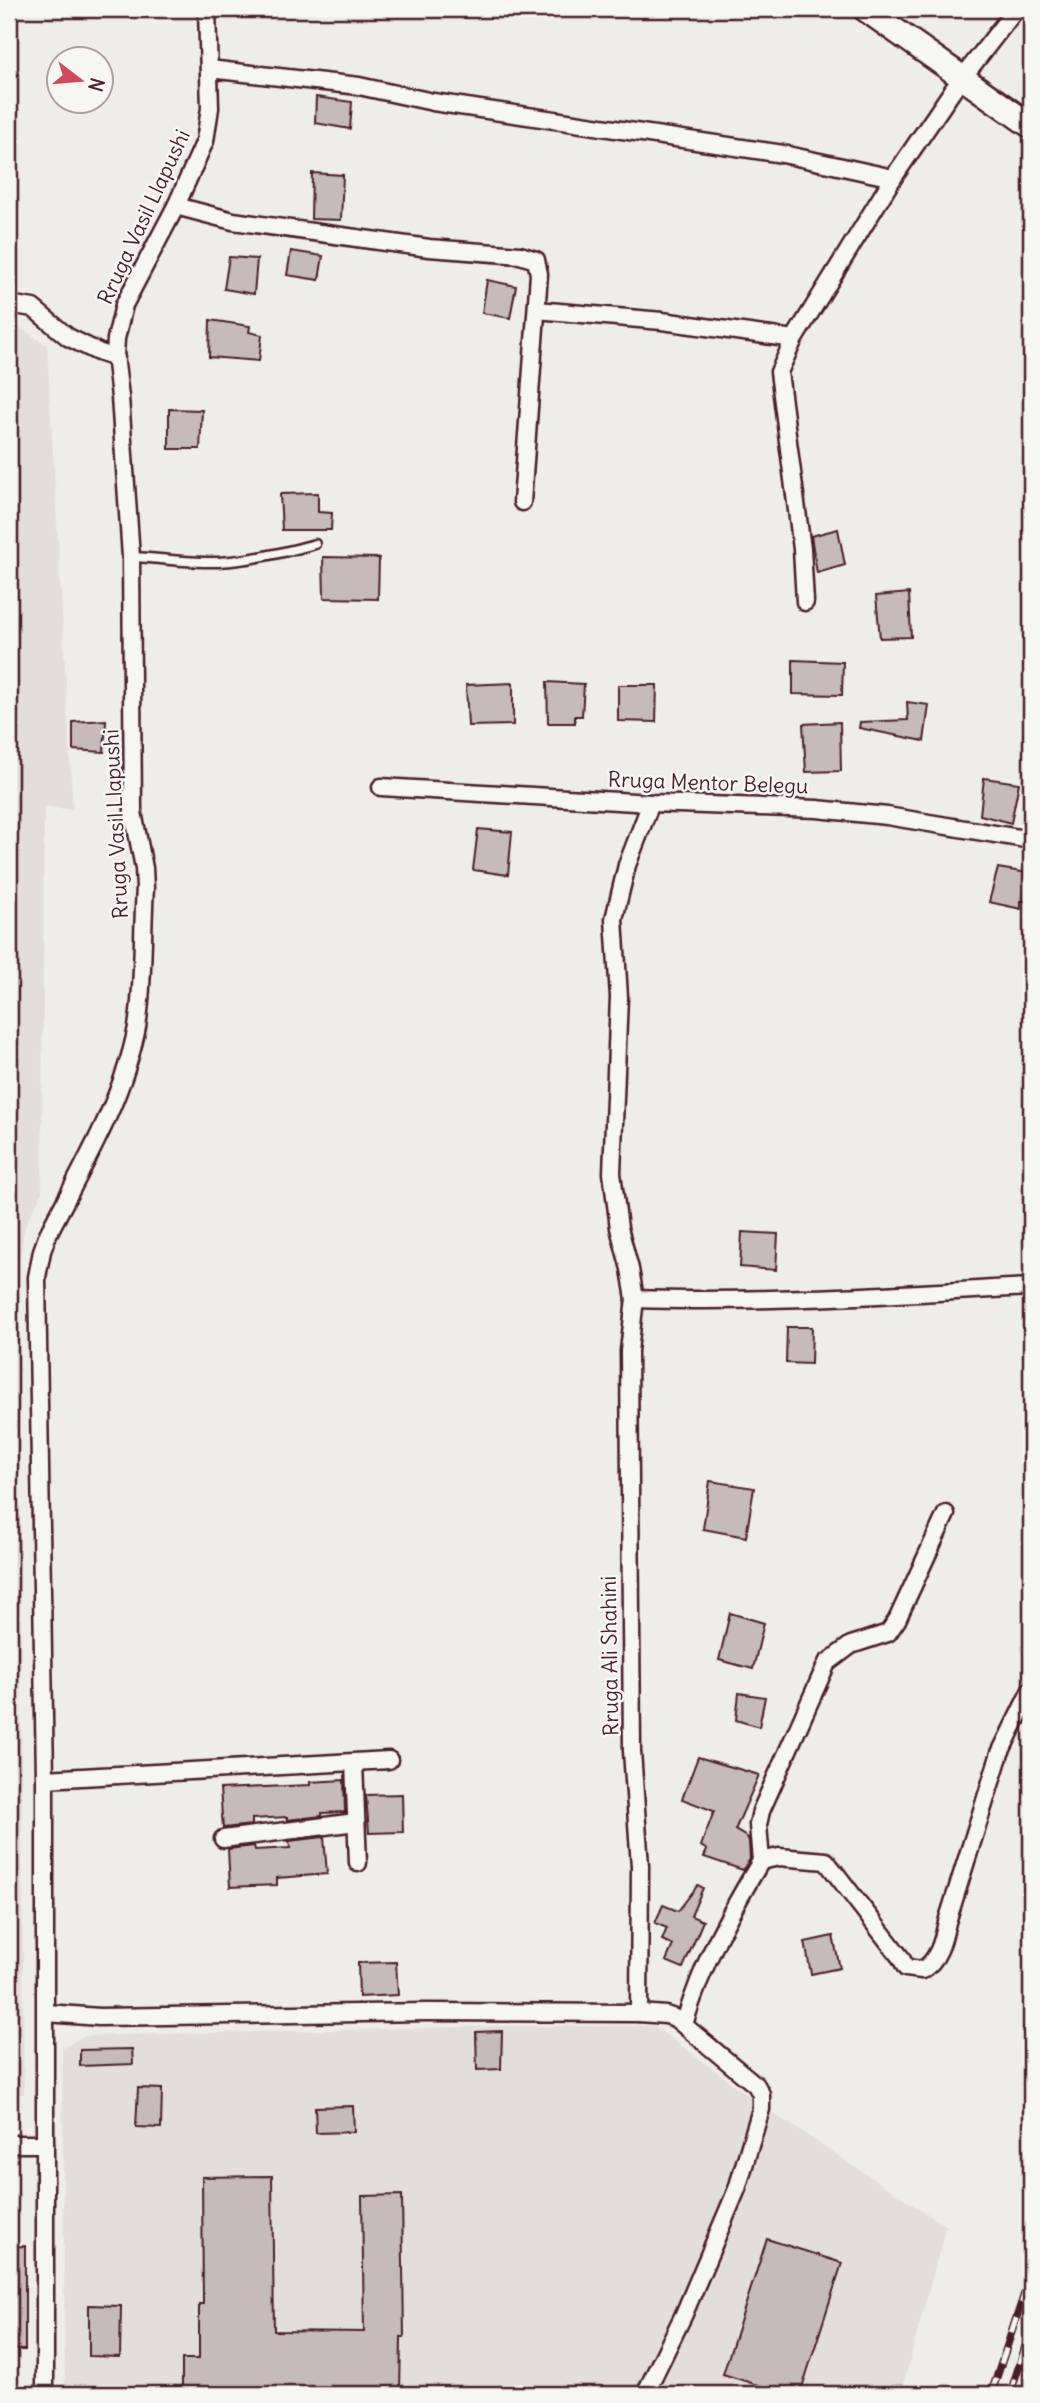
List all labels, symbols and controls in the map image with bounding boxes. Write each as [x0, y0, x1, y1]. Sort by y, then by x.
north arrow [46, 46, 116, 116]
text: N [83, 75, 110, 94]
street label: Rruga Vasil Llapushi [91, 125, 196, 308]
street label: Rruga Vasil Llapushi [97, 729, 134, 919]
street label: Rruga Mentor Belegu [607, 766, 809, 799]
street label: Rruga Ali Shahini [595, 1576, 624, 1736]

